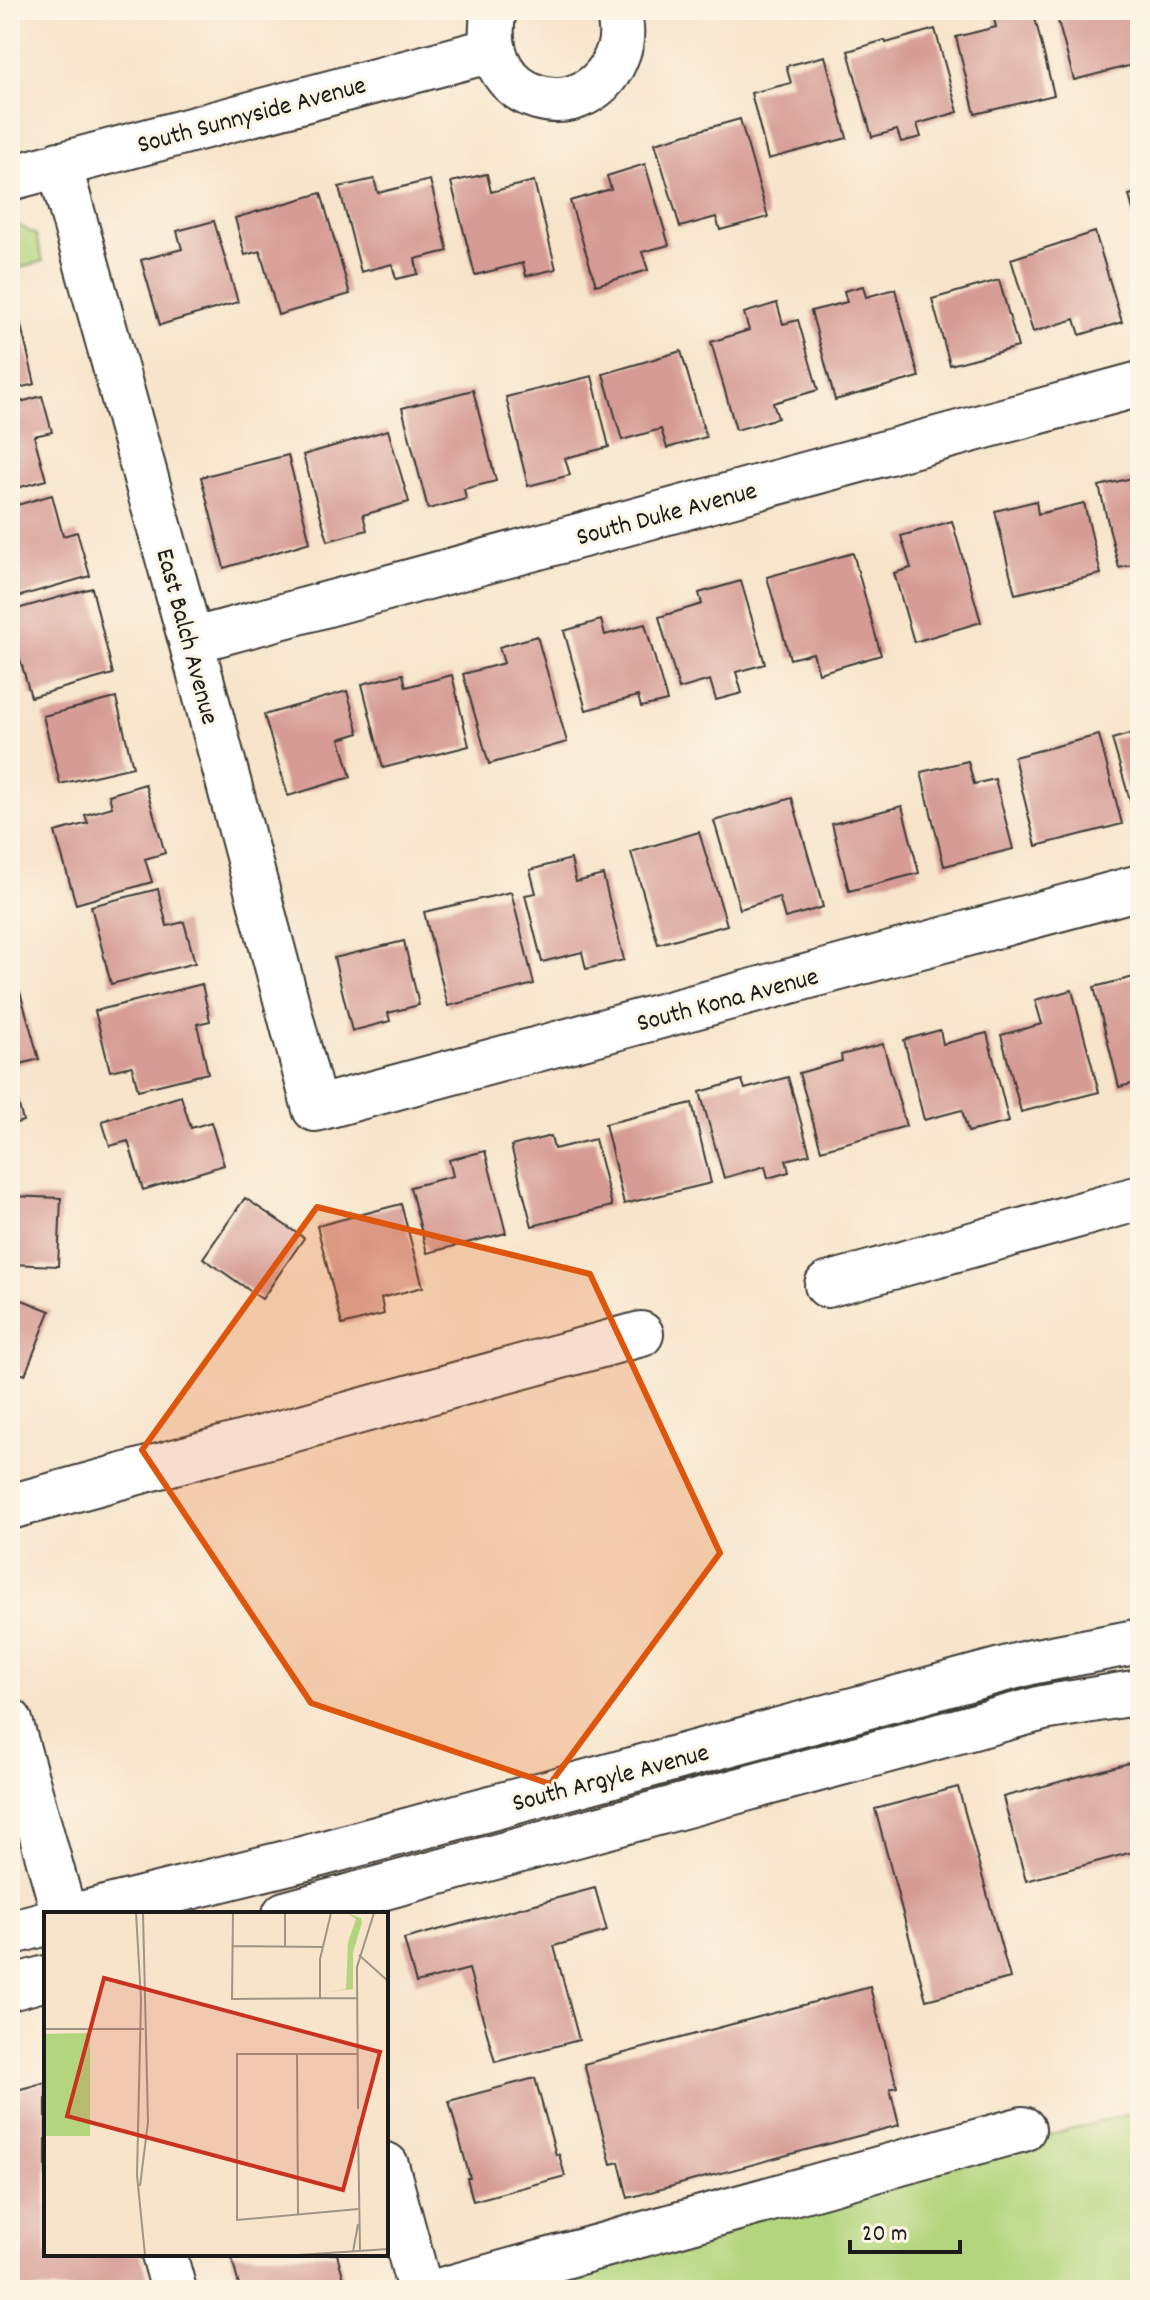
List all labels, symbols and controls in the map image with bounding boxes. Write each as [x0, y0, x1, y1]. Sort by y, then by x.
street label: South Sunnyside Avenue [133, 68, 370, 165]
street label: South Duke Avenue [573, 474, 761, 557]
street label: East Balch Avenue [144, 545, 227, 729]
street label: South Kona Avenue [633, 959, 823, 1043]
street label: South Argyle Avenue [508, 1735, 713, 1823]
inset map [44, 1912, 388, 2256]
scale bar [850, 2204, 960, 2254]
text: 20 m [862, 2218, 908, 2252]

